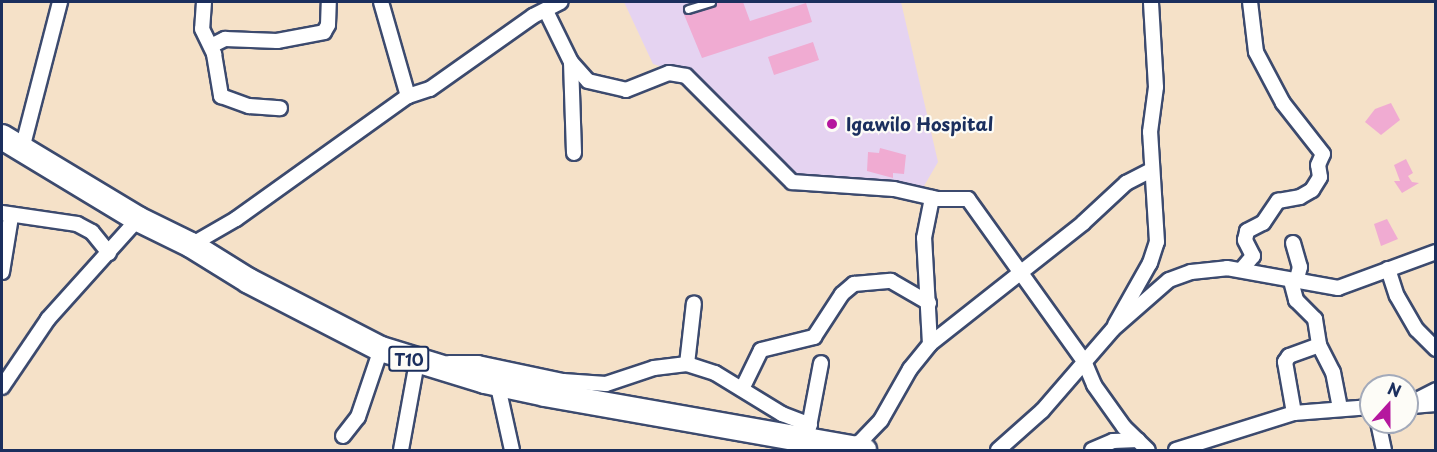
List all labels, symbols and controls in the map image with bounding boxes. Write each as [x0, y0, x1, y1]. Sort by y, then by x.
place label: Igawilo Hospital [846, 113, 994, 135]
marker: Igawilo Hospital [823, 115, 841, 133]
road number: T10 [388, 346, 430, 372]
north arrow [1359, 374, 1419, 434]
text: N [1385, 376, 1405, 403]

